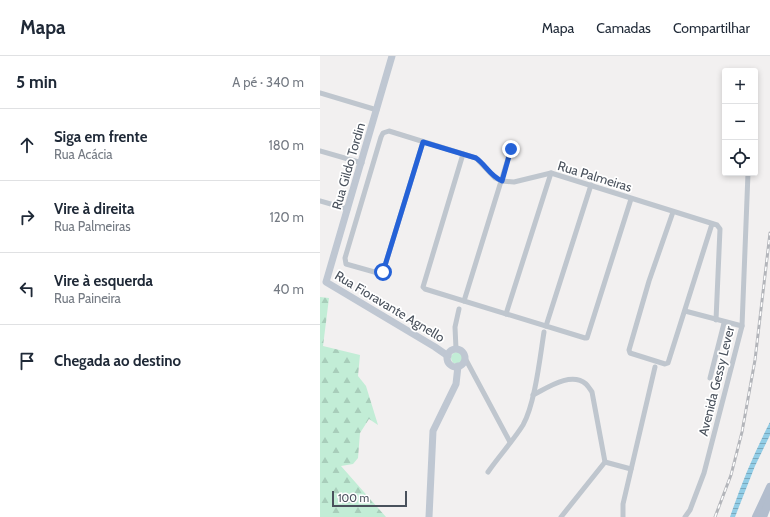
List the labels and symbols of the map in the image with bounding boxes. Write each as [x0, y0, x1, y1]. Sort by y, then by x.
street label: Rua Gildo Tordin [328, 121, 368, 211]
route end [502, 140, 520, 158]
street label: Rua Palmeiras [556, 157, 635, 195]
route start [374, 263, 392, 281]
street label: Rua Fioravante Agnello [332, 267, 448, 345]
street label: Avenida Gessy Lever [695, 324, 738, 438]
scale bar [332, 489, 407, 508]

